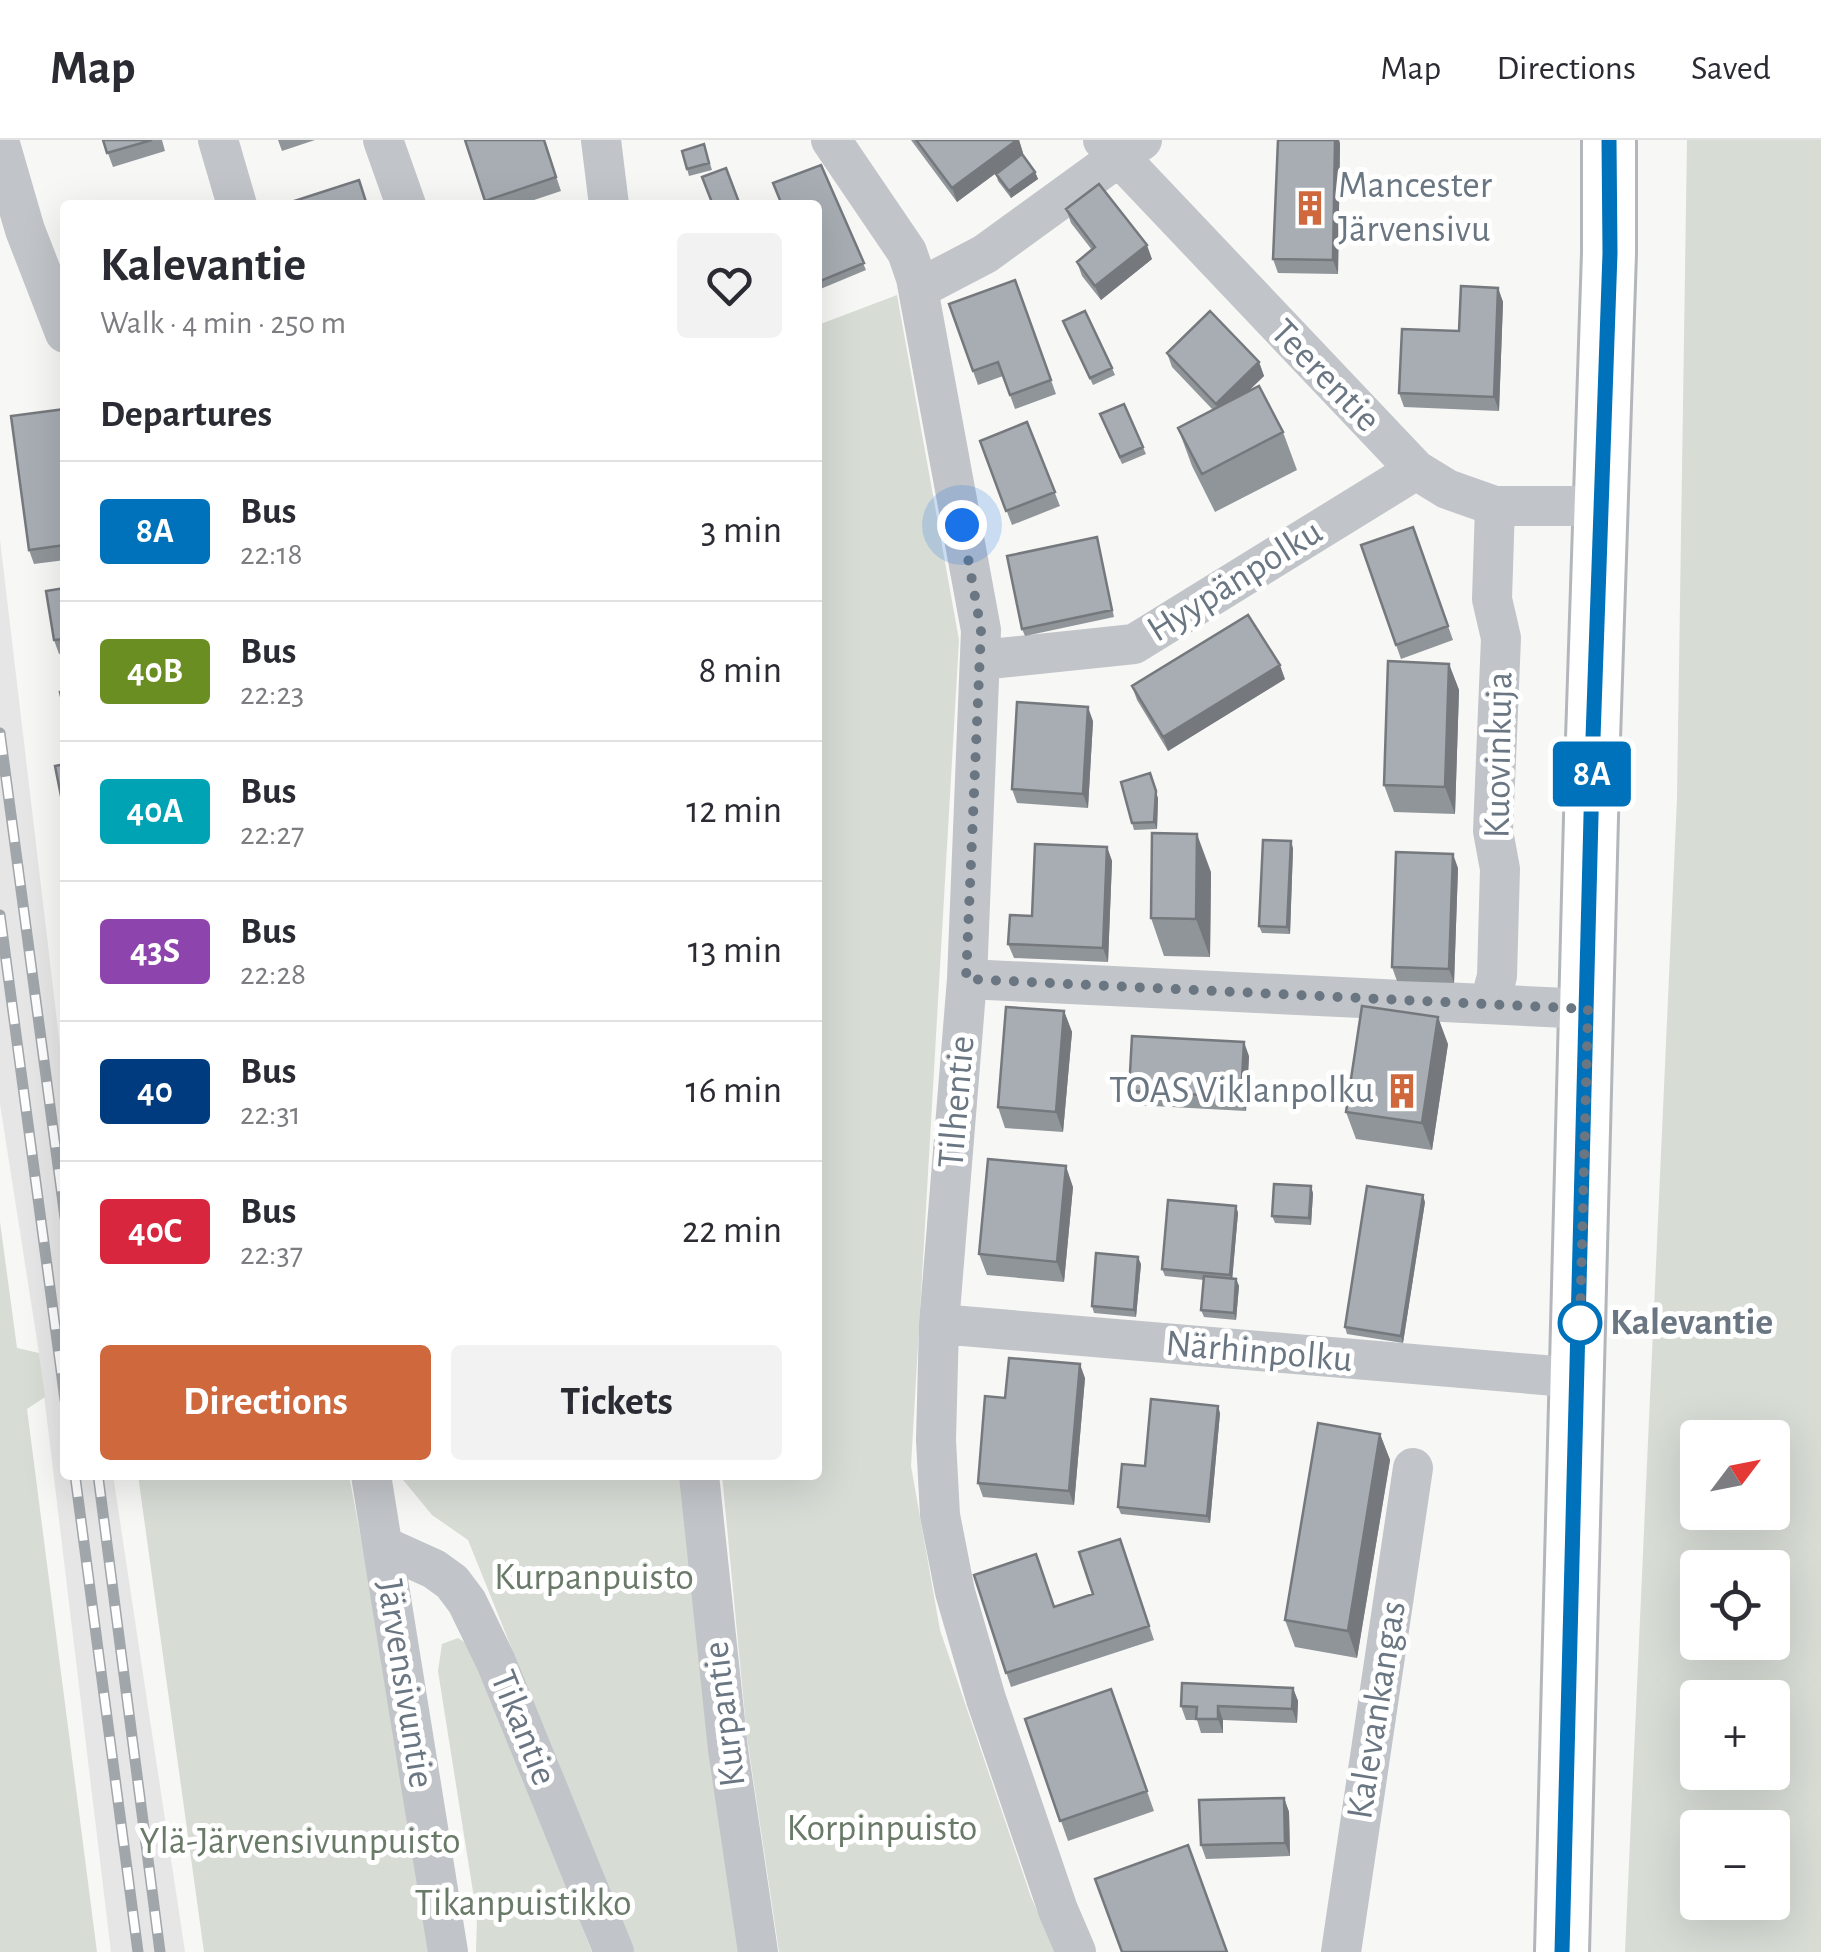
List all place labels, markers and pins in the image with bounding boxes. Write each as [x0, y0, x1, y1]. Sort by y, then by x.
place label: Mancester Järvensivu [1338, 167, 1493, 249]
building icon: Mancester Järvensivu [1291, 189, 1329, 227]
place label: TOAS Viklanpolku [1109, 1072, 1374, 1110]
building icon: TOAS Viklanpolku [1383, 1072, 1421, 1110]
marker: Kalevantie [1559, 1302, 1601, 1344]
place label: Kalevantie [1610, 1304, 1773, 1342]

